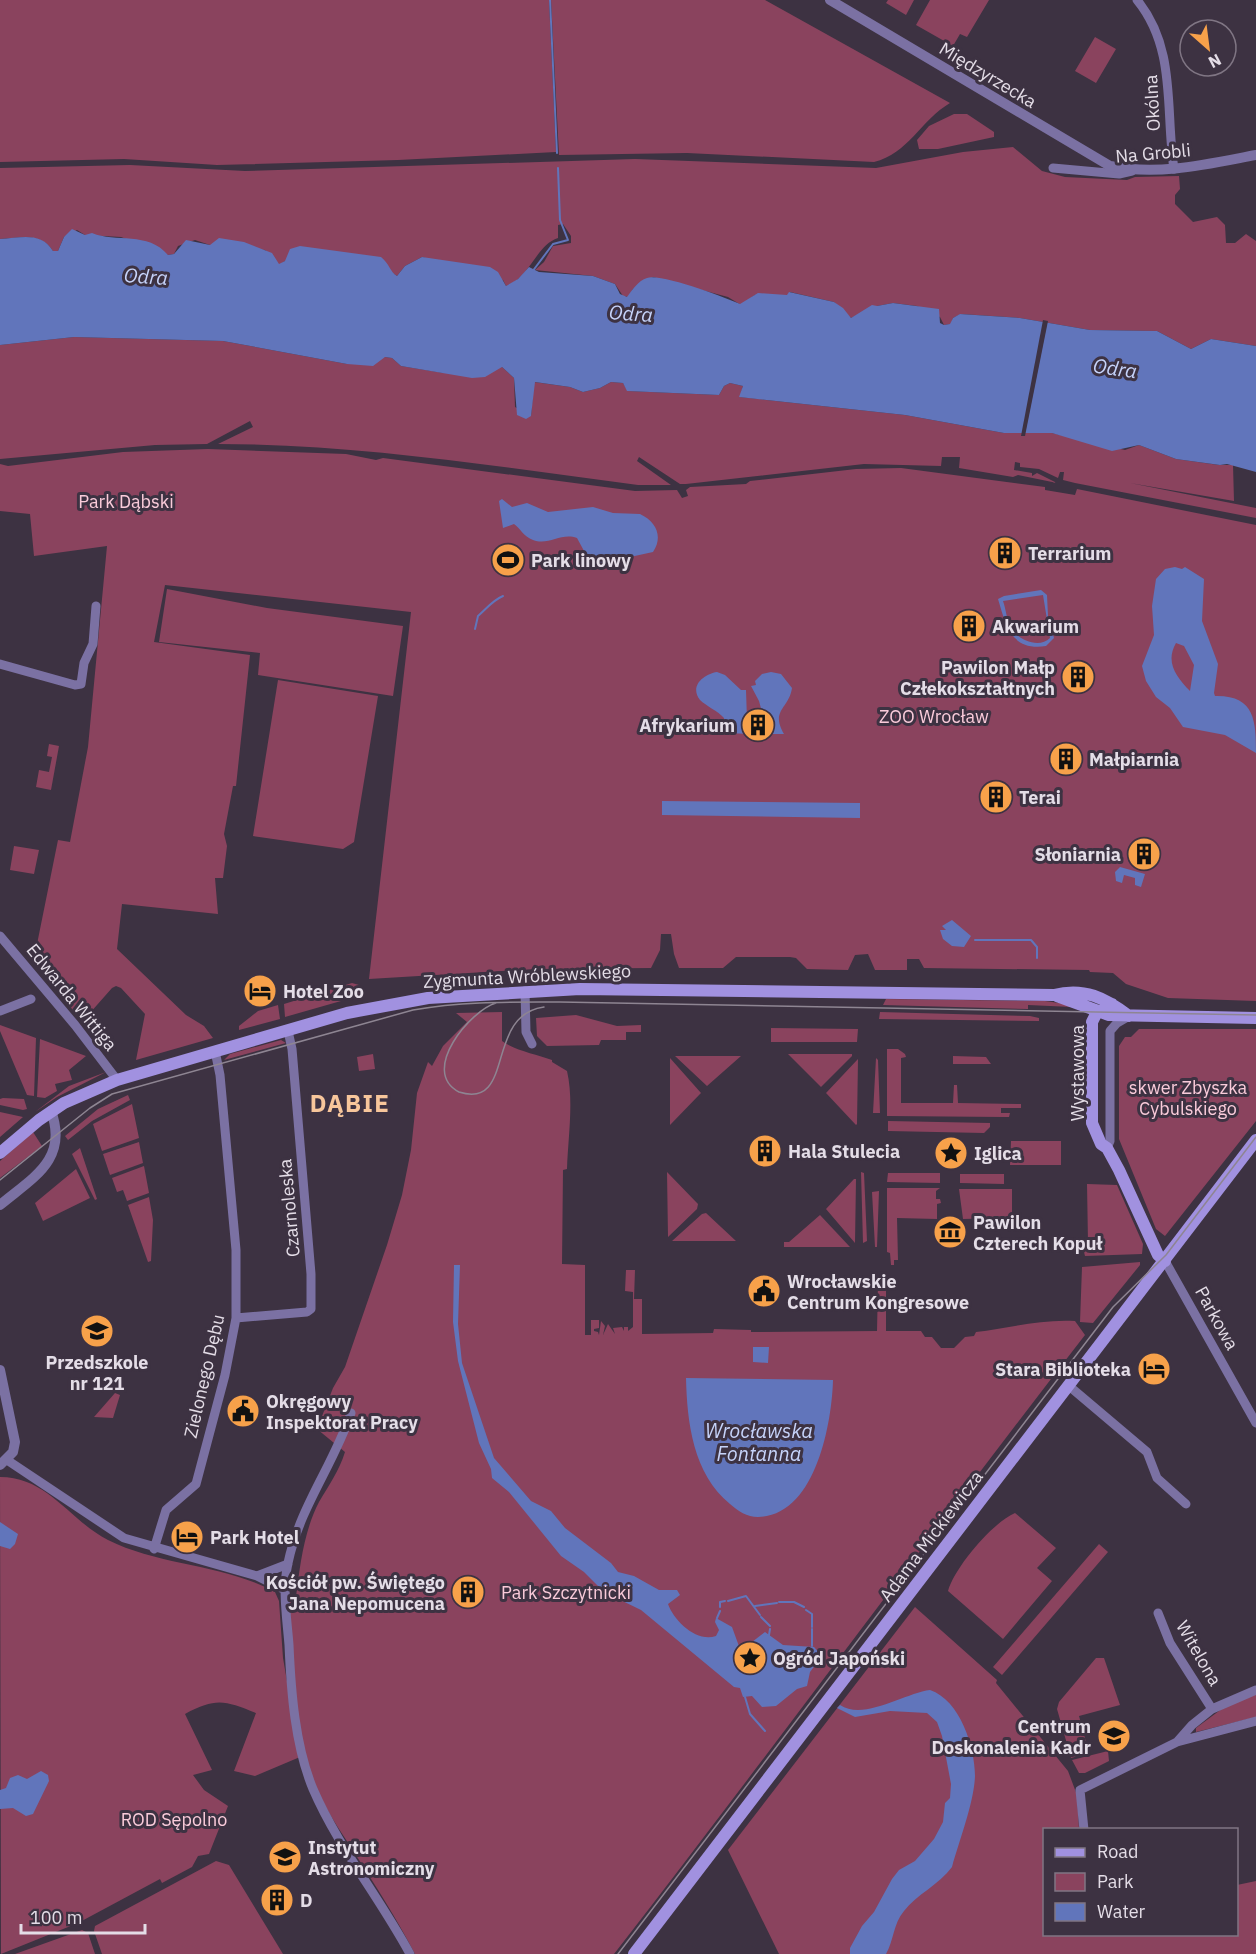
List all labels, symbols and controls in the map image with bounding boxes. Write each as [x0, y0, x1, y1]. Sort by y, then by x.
north arrow [1178, 18, 1238, 78]
street label: Międzyrzecka [935, 37, 1041, 113]
text: N [1205, 50, 1225, 73]
street label: Okólna [1139, 74, 1165, 132]
street label: Na Grobli [1114, 138, 1192, 168]
water label: Odra [123, 261, 169, 291]
water label: Odra [608, 298, 654, 328]
water label: Odra [1091, 352, 1139, 384]
park label: Park Dąbski [78, 490, 174, 513]
building icon: Terrarium [987, 535, 1023, 571]
sports icon: Park linowy [490, 542, 526, 578]
place label: Terrarium [1028, 542, 1111, 565]
place label: Park linowy [531, 549, 631, 572]
building icon: Akwarium [951, 608, 987, 644]
place label: Akwarium [992, 615, 1079, 638]
place label: Pawilon Małp Człekokształtnych [900, 656, 1055, 700]
building icon: Pawilon Małp Człekokształtnych [1060, 659, 1096, 695]
park label: ZOO Wrocław [879, 705, 989, 728]
building icon: Afrykarium [740, 707, 776, 743]
place label: Afrykarium [639, 714, 735, 737]
building icon: Małpiarnia [1048, 741, 1084, 777]
place label: Małpiarnia [1089, 748, 1179, 771]
building icon: Terai [978, 779, 1014, 815]
place label: Terai [1019, 786, 1061, 809]
building icon: Słoniarnia [1126, 836, 1162, 872]
place label: Słoniarnia [1034, 843, 1121, 866]
street label: Edwarda Wittiga [22, 939, 123, 1056]
street label: Zygmunta Wróblewskiego [422, 959, 632, 993]
hotel icon: Hotel Zoo [242, 973, 278, 1009]
place label: Hotel Zoo [283, 980, 364, 1003]
street label: Wystawowa [1066, 1024, 1089, 1121]
park label: skwer Zbyszka Cybulskiego [1129, 1076, 1248, 1120]
district label: DĄBIE [310, 1087, 390, 1119]
building icon: Hala Stulecia [747, 1133, 783, 1169]
place icon: Iglica [933, 1135, 969, 1171]
place label: Hala Stulecia [788, 1140, 900, 1163]
place label: Iglica [974, 1142, 1022, 1165]
street label: Czarnoleska [273, 1158, 305, 1258]
place label: Pawilon Czterech Kopuł [973, 1211, 1102, 1255]
museum icon: Pawilon Czterech Kopuł [932, 1214, 968, 1250]
place label: Wrocławskie Centrum Kongresowe [787, 1270, 969, 1314]
public building icon: Wrocławskie Centrum Kongresowe [746, 1273, 782, 1309]
street label: Parkowa [1190, 1282, 1244, 1354]
street label: Zielonego Dębu [179, 1312, 229, 1440]
school or university icon: Przedszkole nr 121 [79, 1313, 115, 1349]
place label: Przedszkole nr 121 [46, 1351, 148, 1395]
hotel icon: Stara Biblioteka [1136, 1351, 1172, 1387]
place label: Stara Biblioteka [995, 1358, 1131, 1381]
place label: Okręgowy Inspektorat Pracy [266, 1390, 418, 1434]
public building icon: Okręgowy Inspektorat Pracy [225, 1393, 261, 1429]
water label: Wrocławska Fontanna [705, 1417, 813, 1467]
street label: Adama Mickiewicza [874, 1465, 988, 1606]
hotel icon: Park Hotel [169, 1519, 205, 1555]
place label: Park Hotel [210, 1526, 300, 1549]
place label: Kościół pw. Świętego Jana Nepomucena [266, 1571, 445, 1615]
building icon: Kościół pw. Świętego Jana Nepomucena [450, 1574, 486, 1610]
park label: Park Szczytnicki [501, 1581, 631, 1604]
street label: Witelona [1171, 1616, 1227, 1690]
place icon: Ogród Japoński [732, 1640, 768, 1676]
place label: Ogród Japoński [773, 1647, 905, 1670]
place label: Centrum Doskonalenia Kadr [931, 1715, 1091, 1759]
school or university icon: Centrum Doskonalenia Kadr [1096, 1718, 1132, 1754]
park label: ROD Sępolno [121, 1808, 227, 1831]
legend [1043, 1828, 1238, 1936]
place label: Instytut Astronomiczny [308, 1836, 435, 1880]
school or university icon: Instytut Astronomiczny [267, 1839, 303, 1875]
text: Road [1097, 1840, 1138, 1863]
text: Park [1097, 1870, 1134, 1893]
building icon: D [259, 1882, 295, 1918]
place label: D [300, 1889, 313, 1912]
scale bar [21, 1897, 146, 1935]
text: Water [1097, 1900, 1146, 1923]
text: 100 m [30, 1906, 82, 1929]

